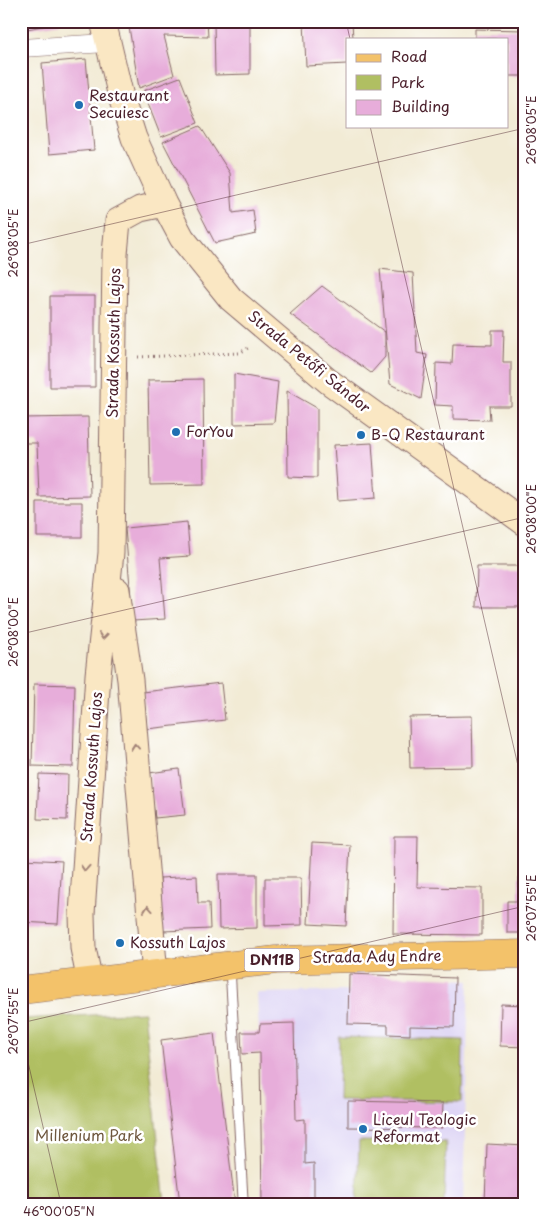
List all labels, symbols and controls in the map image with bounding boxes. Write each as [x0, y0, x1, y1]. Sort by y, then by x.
legend [346, 38, 508, 128]
text: Road [391, 44, 427, 67]
text: Park [391, 70, 425, 93]
place label: Restaurant Secuiesc [89, 83, 169, 123]
text: Building [391, 94, 450, 117]
text: 26°08'05"E [522, 96, 540, 164]
marker: Restaurant Secuiesc [73, 99, 85, 111]
text: 26°08'05"E [4, 209, 22, 277]
street label: Strada Kossuth Lajos [100, 267, 125, 418]
street label: Strada Petőfi Sándor [244, 304, 376, 418]
place label: ForYou [186, 419, 234, 442]
place label: B-Q Restaurant [371, 422, 485, 445]
marker: ForYou [170, 426, 182, 438]
marker: B-Q Restaurant [355, 429, 367, 441]
text: 26°08'00"E [522, 484, 540, 554]
text: 26°08'00"E [4, 597, 22, 667]
one-way arrow [97, 633, 108, 641]
street label: Strada Kossuth Lajos [74, 691, 107, 843]
one-way arrow [130, 742, 141, 750]
one-way arrow [80, 864, 91, 872]
text: 26°07'55"E [522, 874, 540, 942]
one-way arrow [143, 904, 154, 912]
place label: Kossuth Lajos [130, 930, 226, 953]
marker: Kossuth Lajos [114, 937, 126, 949]
street label: Strada Ady Endre [312, 943, 442, 968]
road number: DN11B [244, 948, 300, 972]
text: 26°07'55"E [4, 987, 22, 1055]
place label: Liceul Teologic Reformat [373, 1107, 476, 1147]
park label: Millenium Park [35, 1123, 143, 1146]
marker: Liceul Teologic Reformat [357, 1123, 369, 1135]
text: 46°00'05"N [23, 1202, 95, 1220]

